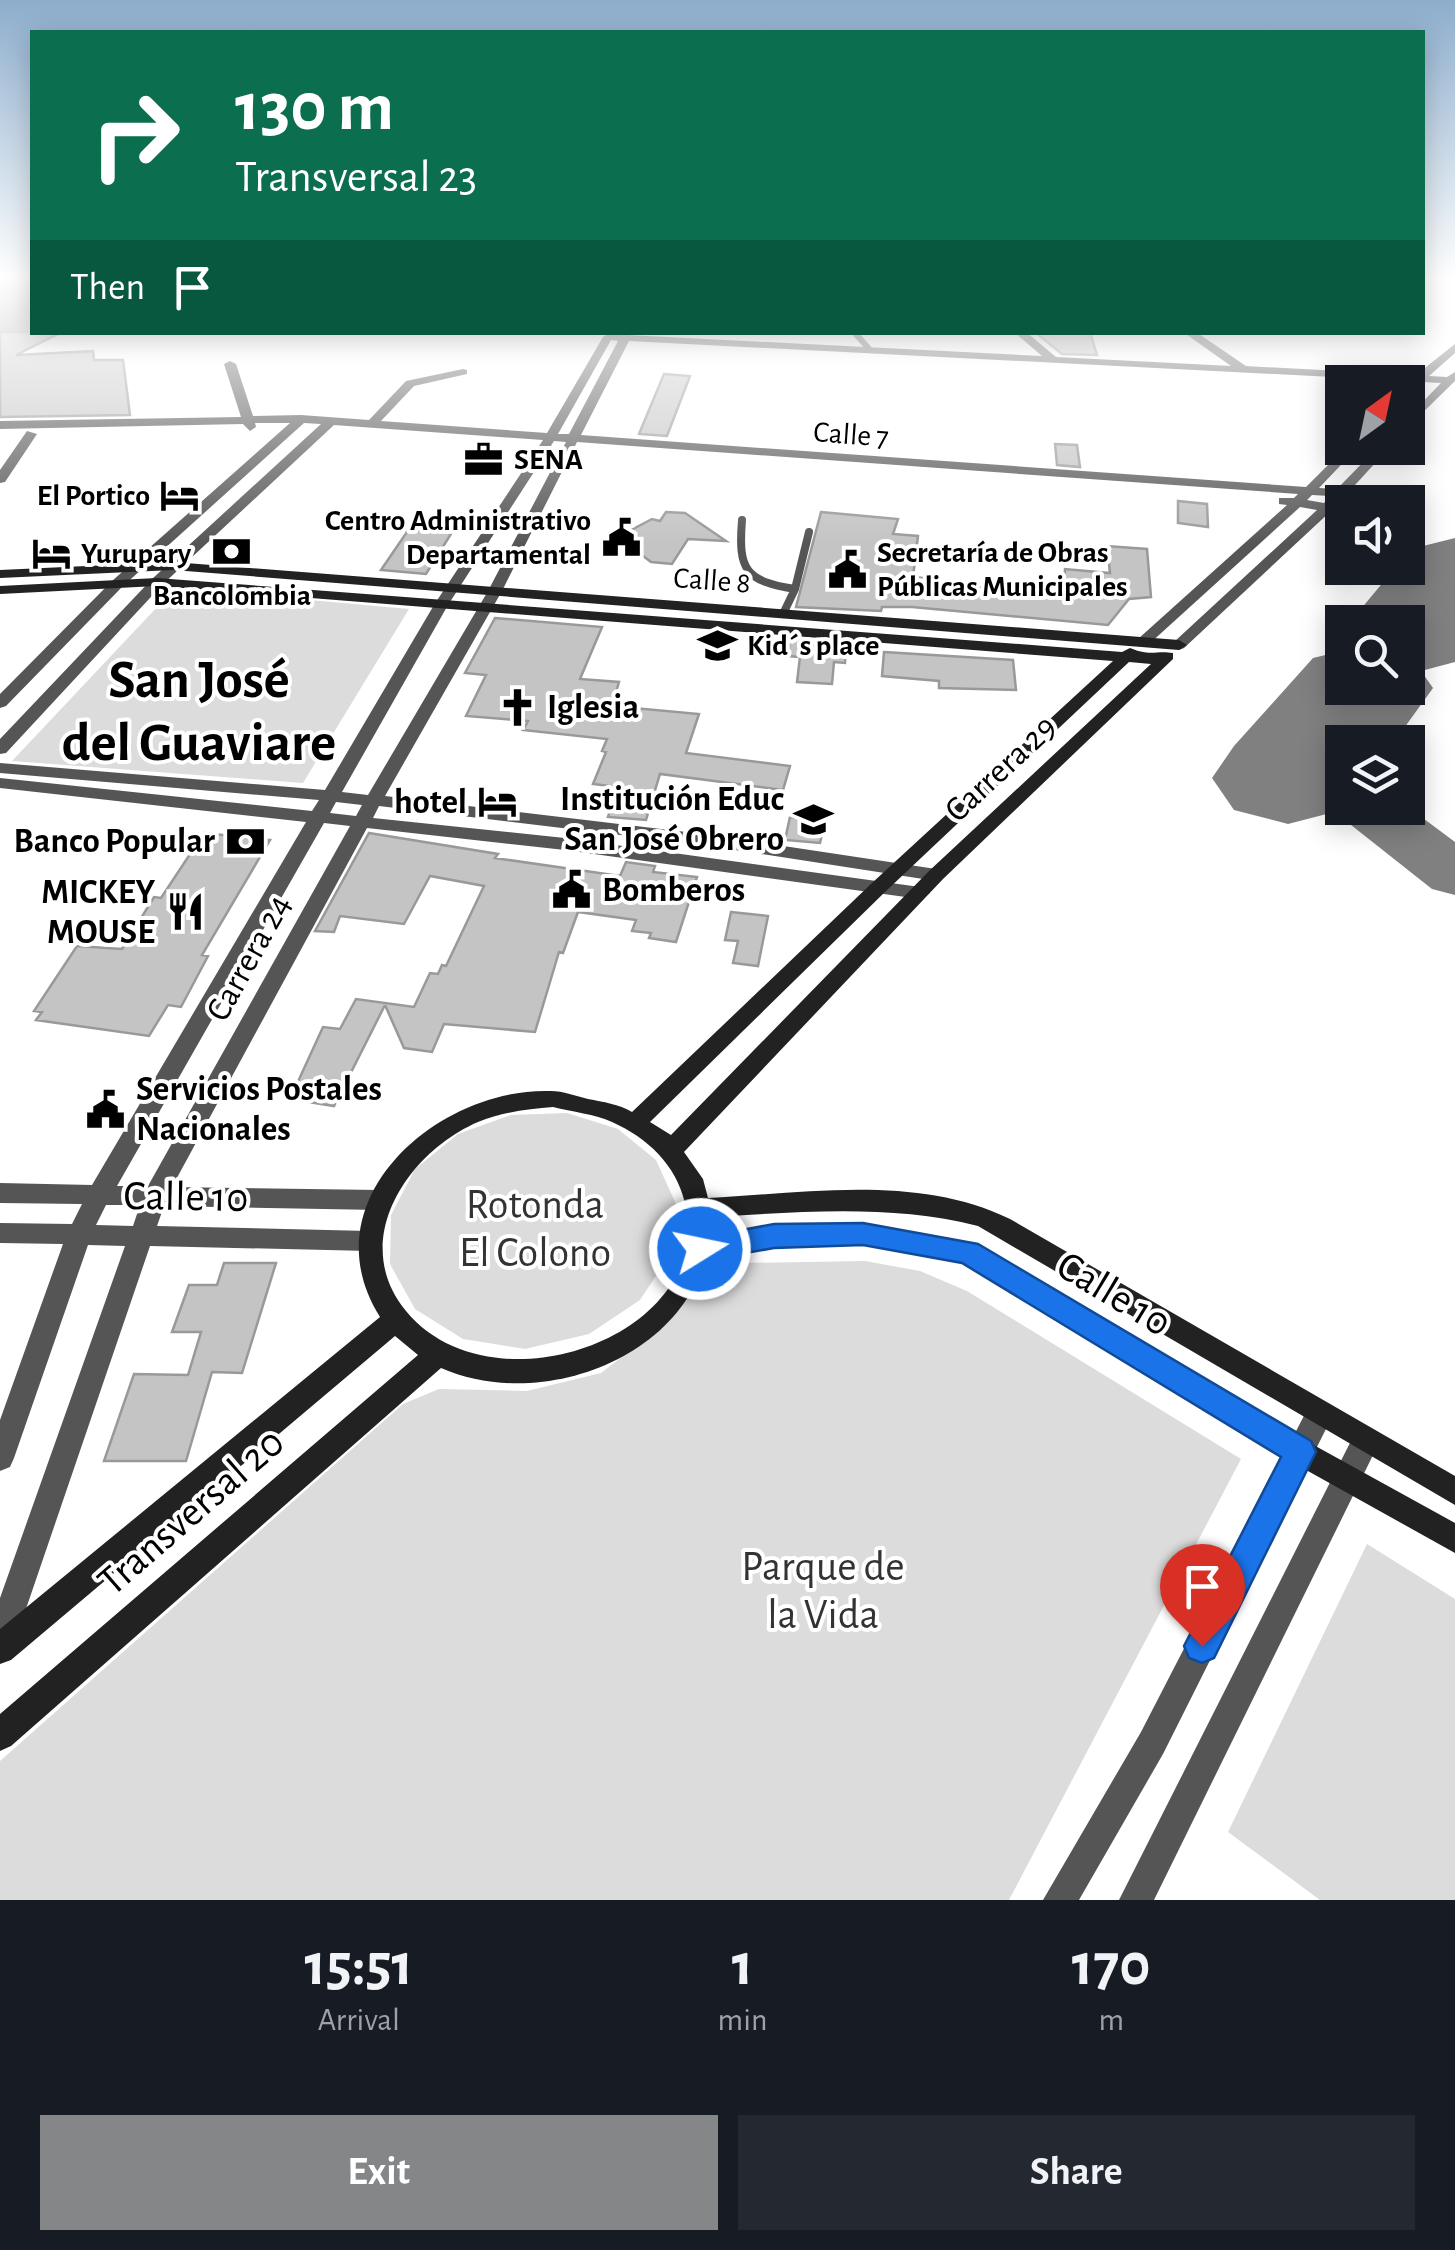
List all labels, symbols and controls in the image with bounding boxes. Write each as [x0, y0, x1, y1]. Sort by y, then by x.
icon: right [70, 70, 200, 200]
text: 130 m [235, 73, 394, 143]
text: Transversal 23 [235, 155, 477, 200]
icon: arrive [165, 260, 220, 315]
text: Then [70, 269, 145, 307]
north arrow [1325, 365, 1425, 465]
map controls [1325, 365, 1425, 825]
street label: Calle 7 [812, 417, 890, 453]
office icon: SENA [463, 439, 505, 481]
place label: SENA [514, 445, 583, 475]
hotel icon: El Portico [159, 475, 201, 517]
place label: El Portico [37, 481, 150, 511]
button: sound [1325, 485, 1425, 585]
place label: Centro Administrativo Departamental [325, 506, 591, 570]
public building icon: Centro Administrativo Departamental [600, 517, 642, 559]
bank icon: Bancolombia [211, 531, 253, 573]
hotel icon: Yurupary [30, 533, 72, 575]
place label: Secretaría de Obras Públicas Municipales [877, 538, 1128, 602]
place label: Yurupary [81, 539, 192, 569]
public building icon: Secretaría de Obras Públicas Municipales [826, 549, 868, 591]
street label: Calle 8 [672, 563, 752, 599]
place label: Bancolombia [153, 581, 311, 611]
button: search [1325, 605, 1425, 705]
school or university icon: Kid´s place [696, 625, 738, 667]
place label: Kid´s place [747, 631, 879, 661]
district label: San José del Guaviare [62, 653, 336, 771]
church icon: Iglesia [496, 686, 538, 728]
place label: Iglesia [547, 690, 639, 725]
street label: Carrera 29 [939, 709, 1063, 829]
button: layers [1325, 725, 1425, 825]
hotel icon: hotel [476, 781, 518, 823]
place label: Institución Educ San José Obrero [560, 782, 785, 857]
place label: hotel [394, 785, 467, 820]
school or university icon: Institución Educ San José Obrero [793, 798, 835, 840]
bank icon: Banco Popular [224, 820, 266, 862]
place label: Banco Popular [14, 824, 215, 859]
public building icon: Bomberos [551, 869, 593, 911]
place label: Bomberos [602, 873, 745, 908]
place label: MICKEY MOUSE [41, 875, 155, 950]
street label: Carrera 24 [200, 889, 298, 1027]
restaurant icon: MICKEY MOUSE [164, 891, 206, 933]
place label: Servicios Postales Nacionales [136, 1072, 382, 1147]
public building icon: Servicios Postales Nacionales [85, 1088, 127, 1130]
street label: Calle 10 [123, 1175, 249, 1219]
park label: Rotonda El Colono [459, 1184, 611, 1274]
position arrow [648, 1197, 752, 1301]
street label: Calle 10 [1050, 1244, 1178, 1344]
street label: Transversal 20 [90, 1420, 292, 1604]
pin [1160, 1544, 1245, 1647]
park label: Parque de la Vida [741, 1546, 905, 1636]
icon: arrive [1175, 1559, 1230, 1614]
text: 15:51 [304, 1936, 413, 1996]
text: 1 [732, 1936, 753, 1996]
text: 170 [1072, 1936, 1151, 1996]
text: Arrival [318, 2004, 400, 2036]
text: min [718, 2004, 767, 2036]
text: m [1098, 2004, 1124, 2036]
button: Exit [40, 2115, 718, 2230]
button: Share [738, 2115, 1415, 2230]

